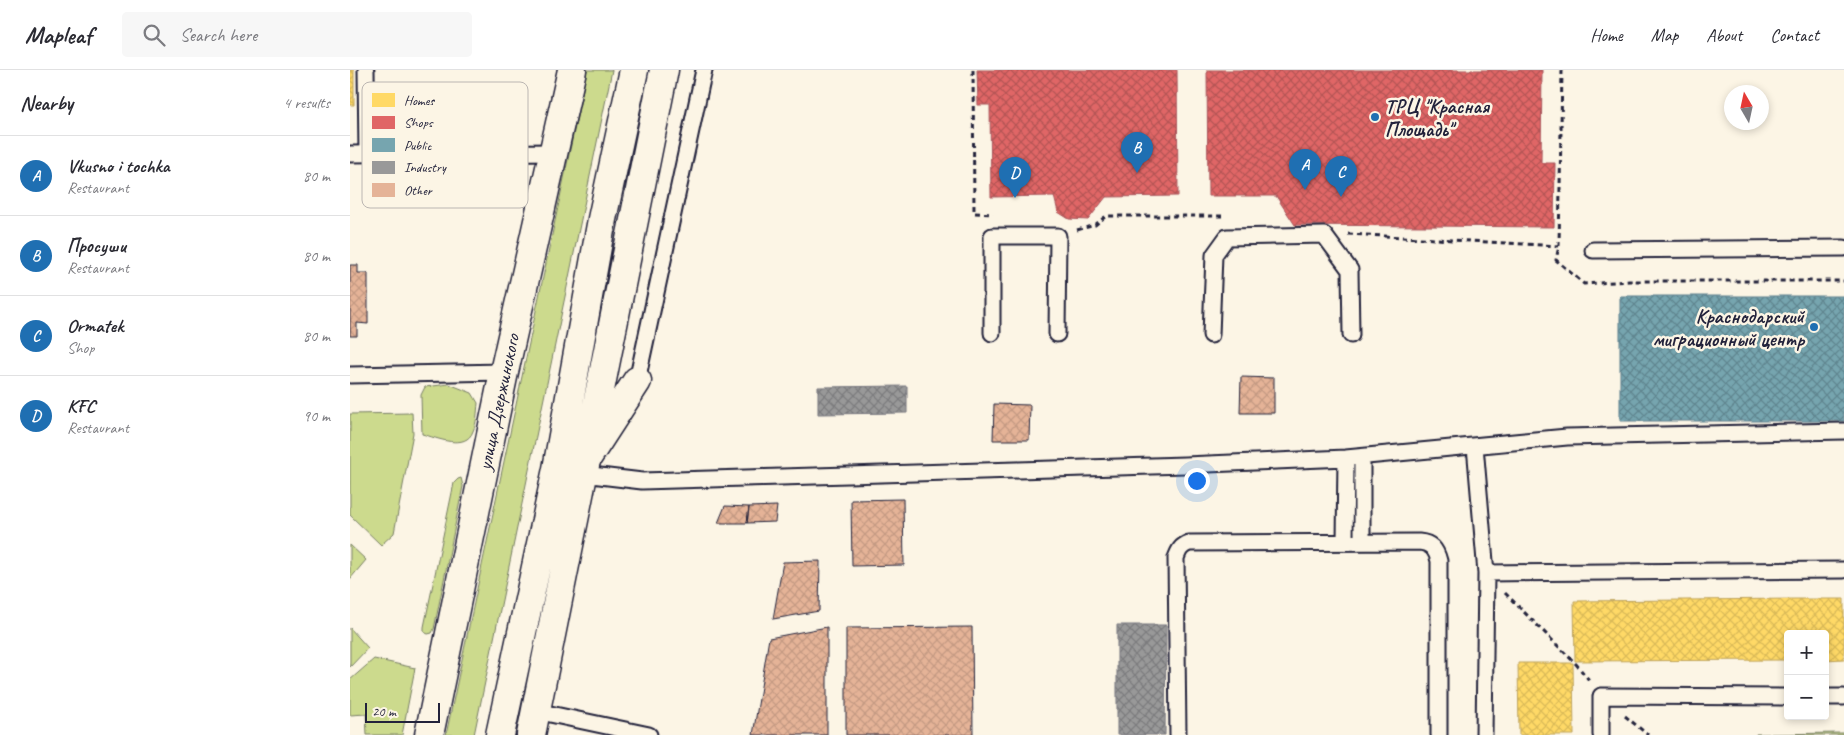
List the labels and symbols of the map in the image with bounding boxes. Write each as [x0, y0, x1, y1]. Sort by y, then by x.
legend [362, 82, 528, 208]
north arrow [1724, 85, 1769, 130]
text: Homes [404, 92, 435, 109]
place label: ТРЦ "Красная Площадь" [1385, 94, 1490, 142]
marker: ТРЦ "Красная Площадь" [1369, 111, 1381, 123]
text: Shops [404, 114, 434, 131]
pin: B [1121, 132, 1153, 173]
text: Public [404, 137, 432, 154]
pin: A [1289, 149, 1321, 190]
pin: C [1325, 156, 1357, 197]
pin: D [999, 157, 1031, 198]
text: Industry [404, 159, 447, 176]
text: Other [404, 182, 433, 199]
place label: Краснодарский миграционный центр [1653, 304, 1806, 352]
marker: Краснодарский миграционный центр [1808, 321, 1820, 333]
street label: улица Дзержинского [472, 331, 525, 473]
your location [1184, 468, 1210, 494]
scale bar [365, 700, 440, 723]

